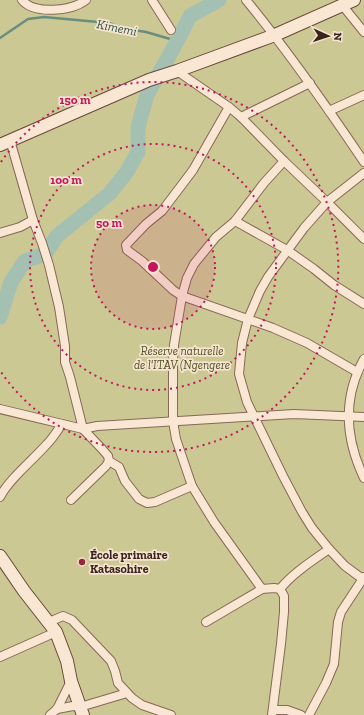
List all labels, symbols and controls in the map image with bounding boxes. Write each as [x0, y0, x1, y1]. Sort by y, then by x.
water label: Kimemi [95, 16, 138, 39]
north arrow [308, 16, 348, 56]
text: N [331, 32, 344, 42]
text: 150 m [60, 93, 91, 107]
text: 100 m [50, 173, 82, 187]
text: 50 m [96, 216, 122, 230]
centre of rings [146, 260, 160, 274]
park label: Réserve naturelle de l'ITAV (Ngengere [134, 344, 230, 372]
place label: École primaire Katasohire [90, 548, 168, 576]
marker: École primaire Katasohire [77, 557, 87, 567]

